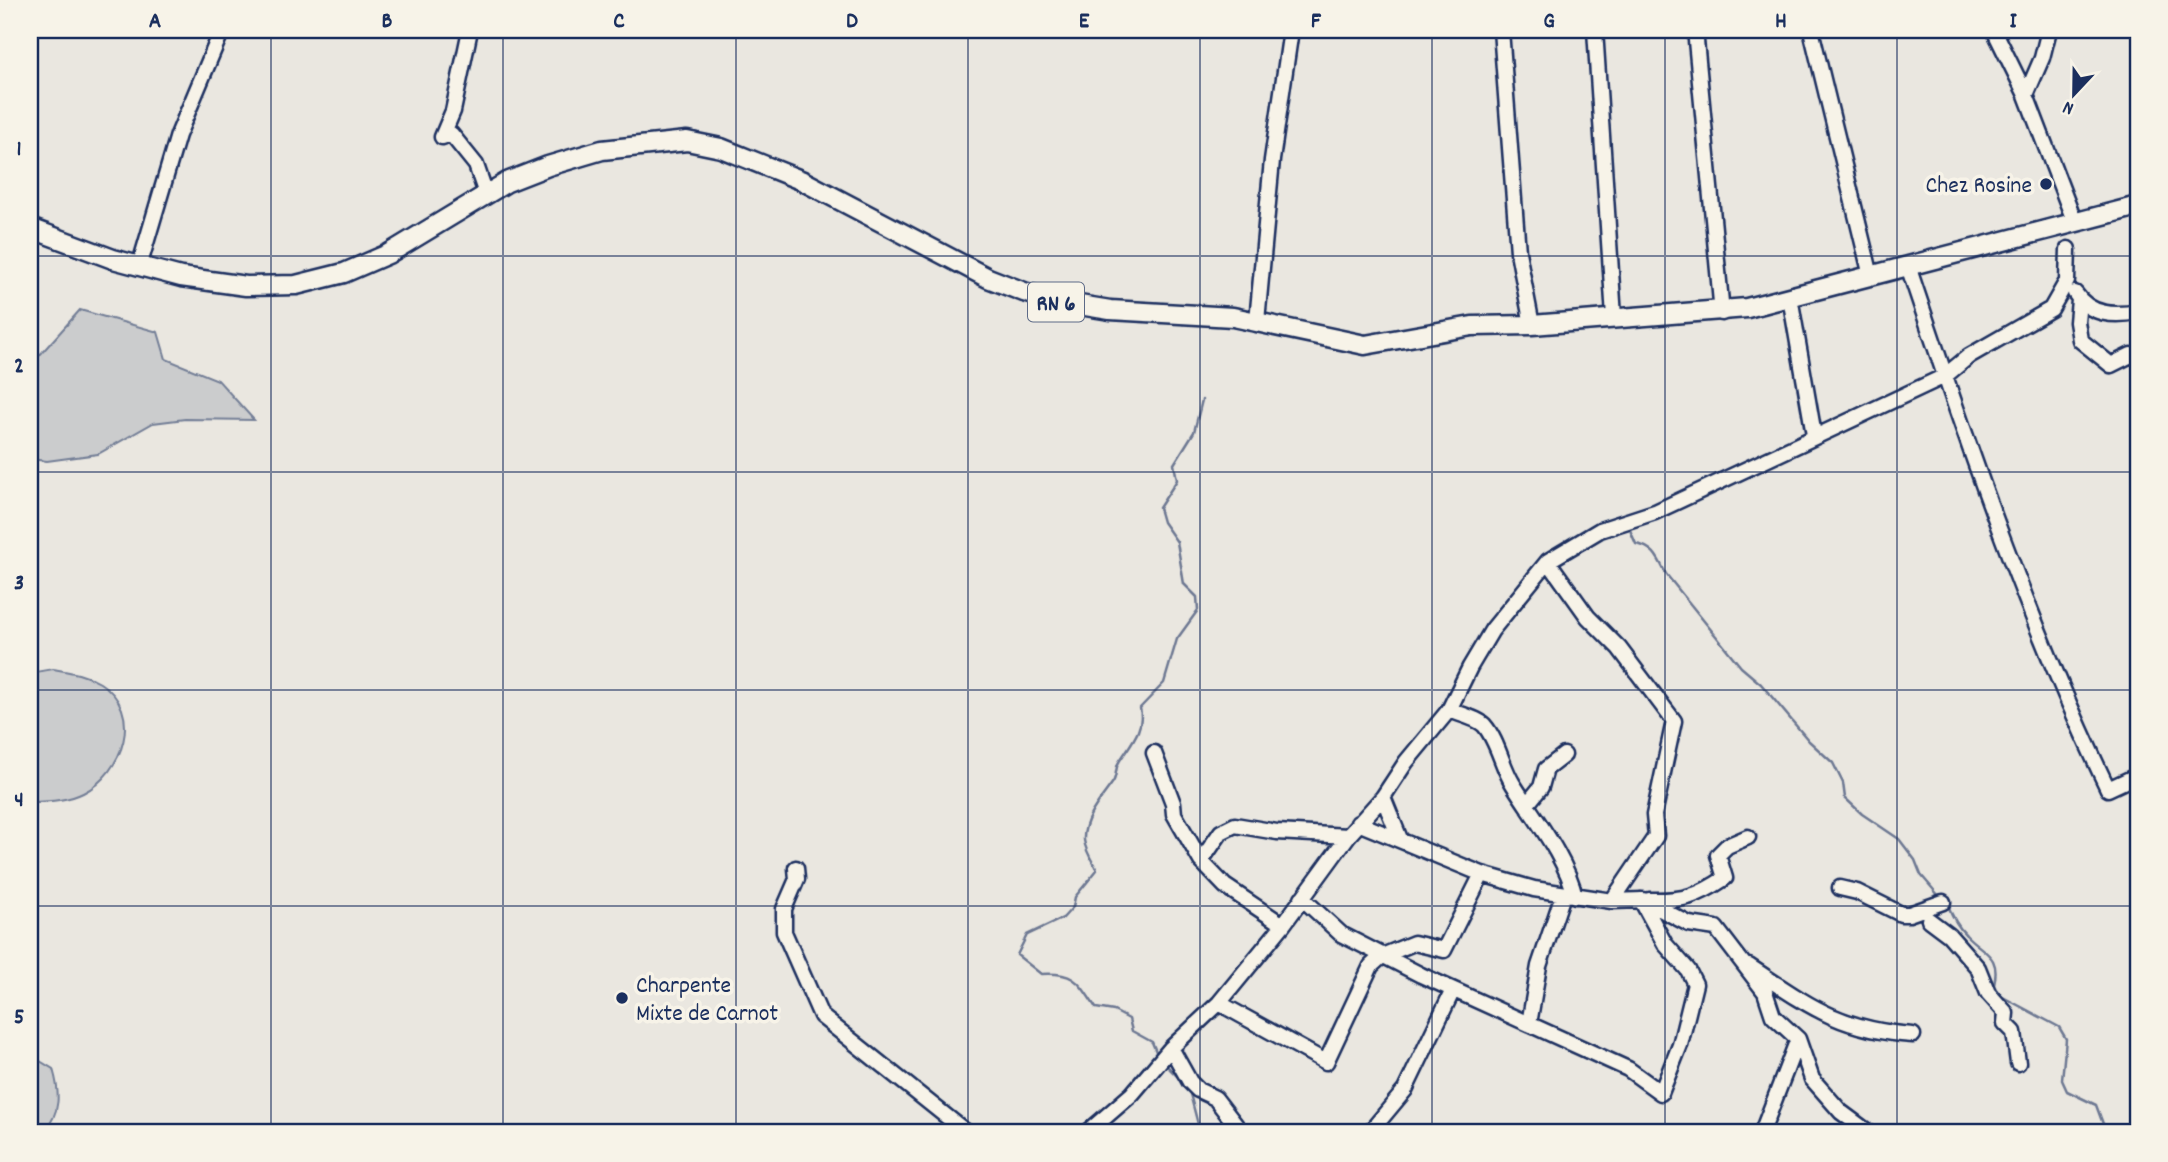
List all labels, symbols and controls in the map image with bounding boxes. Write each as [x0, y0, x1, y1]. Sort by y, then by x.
text: A [149, 6, 161, 39]
text: B [382, 6, 393, 39]
text: C [613, 6, 625, 39]
text: D [846, 6, 858, 39]
text: E [1079, 6, 1090, 39]
text: F [1311, 6, 1322, 39]
text: G [1543, 6, 1555, 39]
text: H [1775, 6, 1787, 39]
text: I [2009, 6, 2017, 39]
north arrow [2038, 60, 2108, 130]
text: N [2060, 92, 2078, 121]
text: 1 [16, 134, 22, 167]
place label: Chez Rosine [1925, 170, 2032, 204]
marker: Chez Rosine [2038, 176, 2054, 192]
road number: RN 6 [1028, 282, 1084, 322]
text: 2 [14, 351, 24, 384]
text: 3 [14, 568, 24, 601]
text: 4 [14, 785, 24, 818]
place label: Charpente Mixte de Carnot [636, 970, 778, 1032]
marker: Charpente Mixte de Carnot [614, 990, 630, 1006]
text: 5 [14, 1002, 24, 1035]

